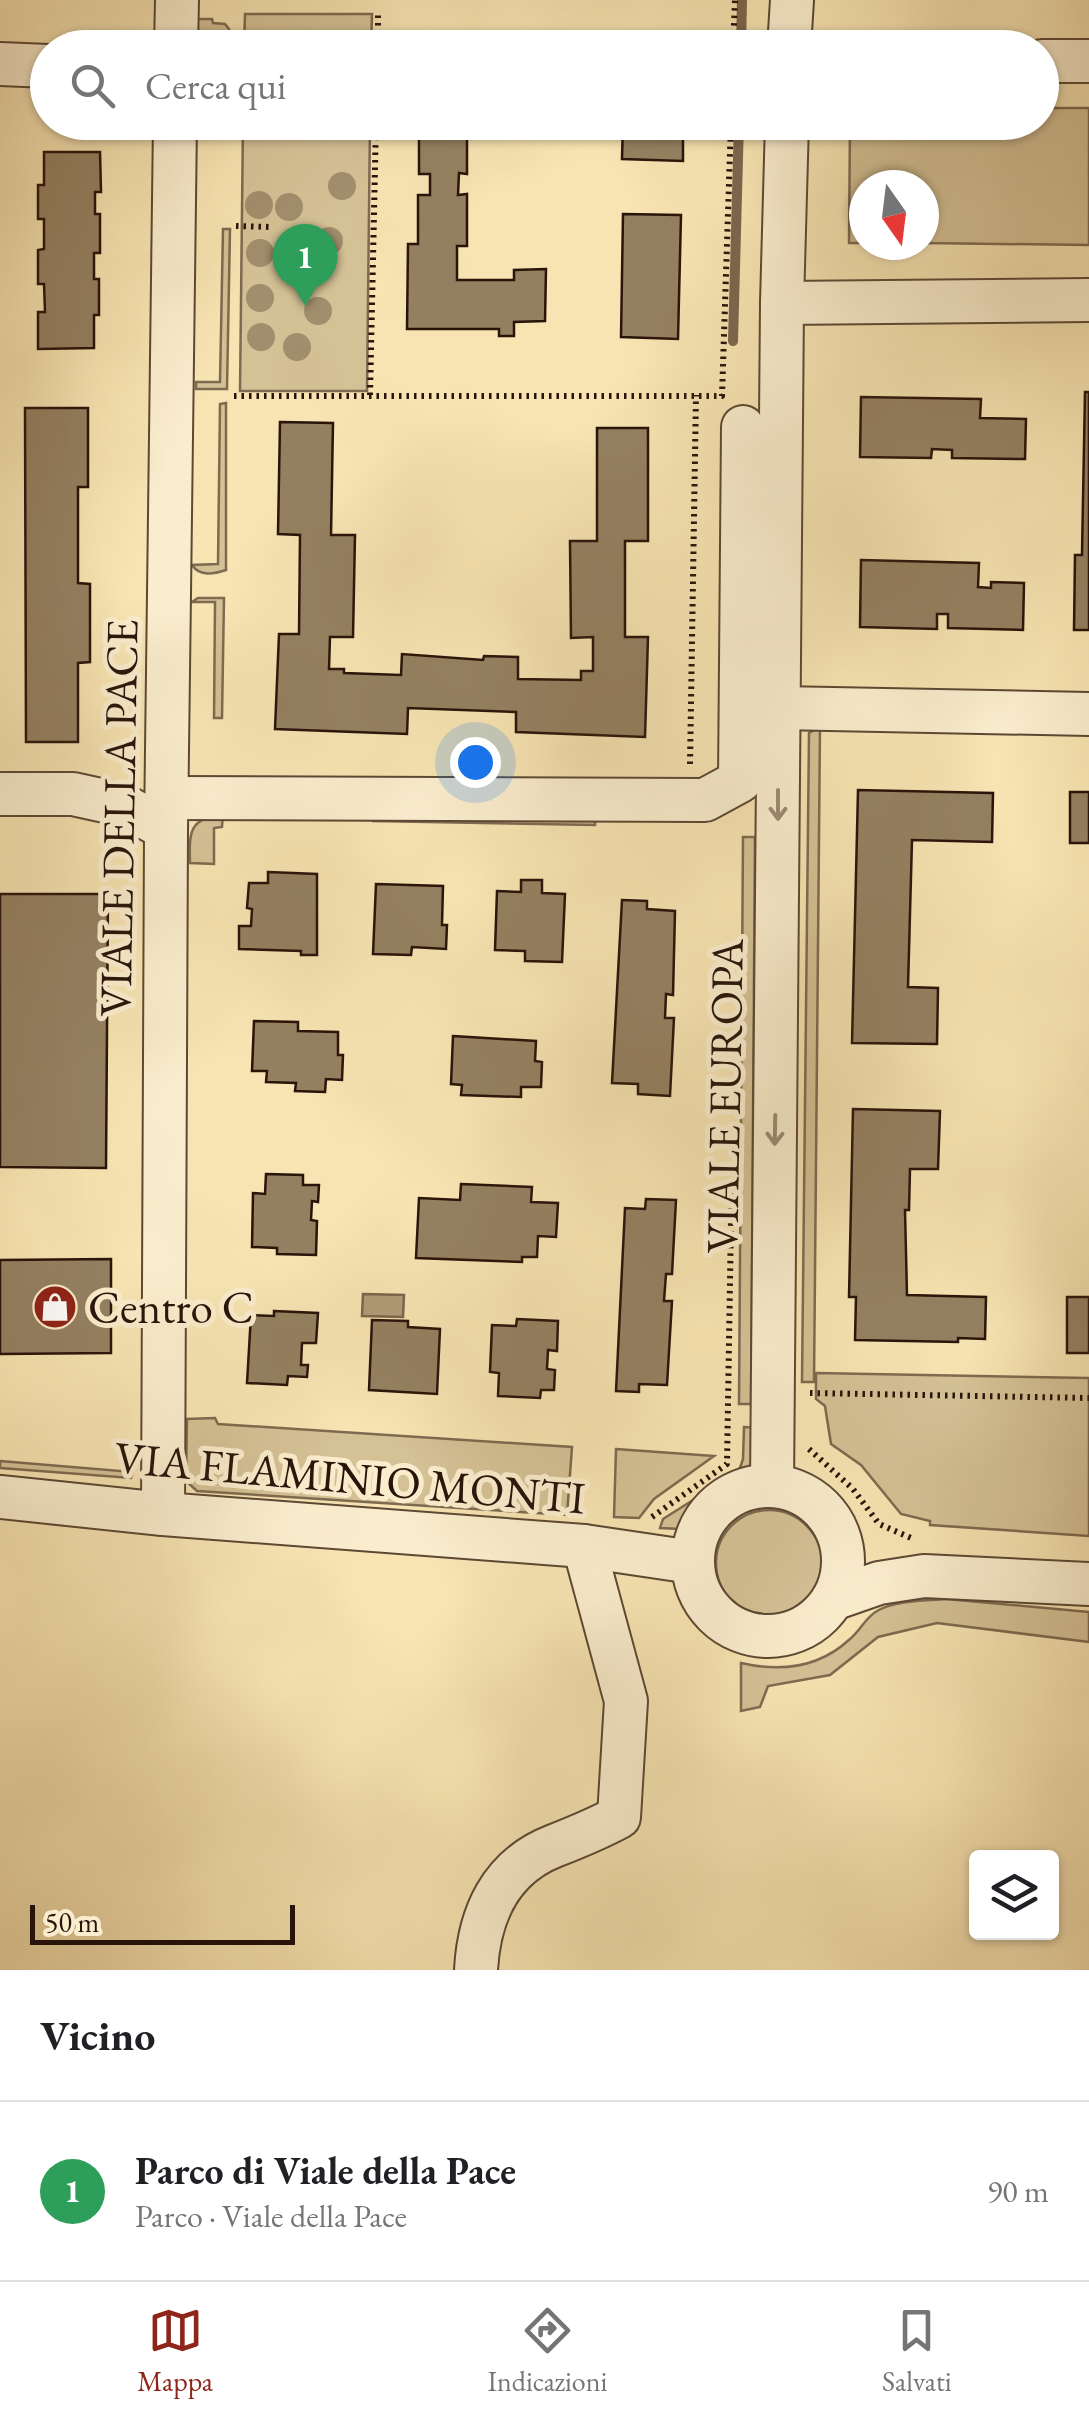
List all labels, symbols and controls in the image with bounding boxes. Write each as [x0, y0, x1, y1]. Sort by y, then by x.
search box [30, 30, 1059, 140]
icon: search [65, 58, 120, 113]
text: Cerca qui [145, 61, 286, 110]
north arrow [849, 170, 939, 260]
pin: 1 [272, 224, 338, 306]
street label: VIALE DELLA PACE [86, 619, 150, 1017]
your location [450, 737, 501, 788]
one-way arrow [768, 788, 788, 821]
street label: VIALE EUROPA [692, 938, 756, 1254]
one-way arrow [765, 1113, 784, 1145]
place label: Centro C [88, 1278, 254, 1336]
shop icon: Centro C [32, 1284, 78, 1330]
street label: VIA FLAMINIO MONTI [112, 1428, 588, 1526]
map controls [969, 1850, 1059, 1940]
button: layers [969, 1850, 1059, 1940]
scale bar [30, 1900, 295, 1944]
text: 50 m [45, 1904, 99, 1940]
text: Vicino [40, 2008, 155, 2063]
text: Parco di Viale della Pace [135, 2146, 516, 2195]
text: 1 [64, 2170, 81, 2212]
text: 90 m [987, 2170, 1049, 2212]
text: Parco · Viale della Pace [135, 2195, 407, 2237]
tab: Mappa [137, 2303, 213, 2399]
tab: Indicazioni [488, 2303, 607, 2399]
tab: Salvati [882, 2303, 952, 2399]

